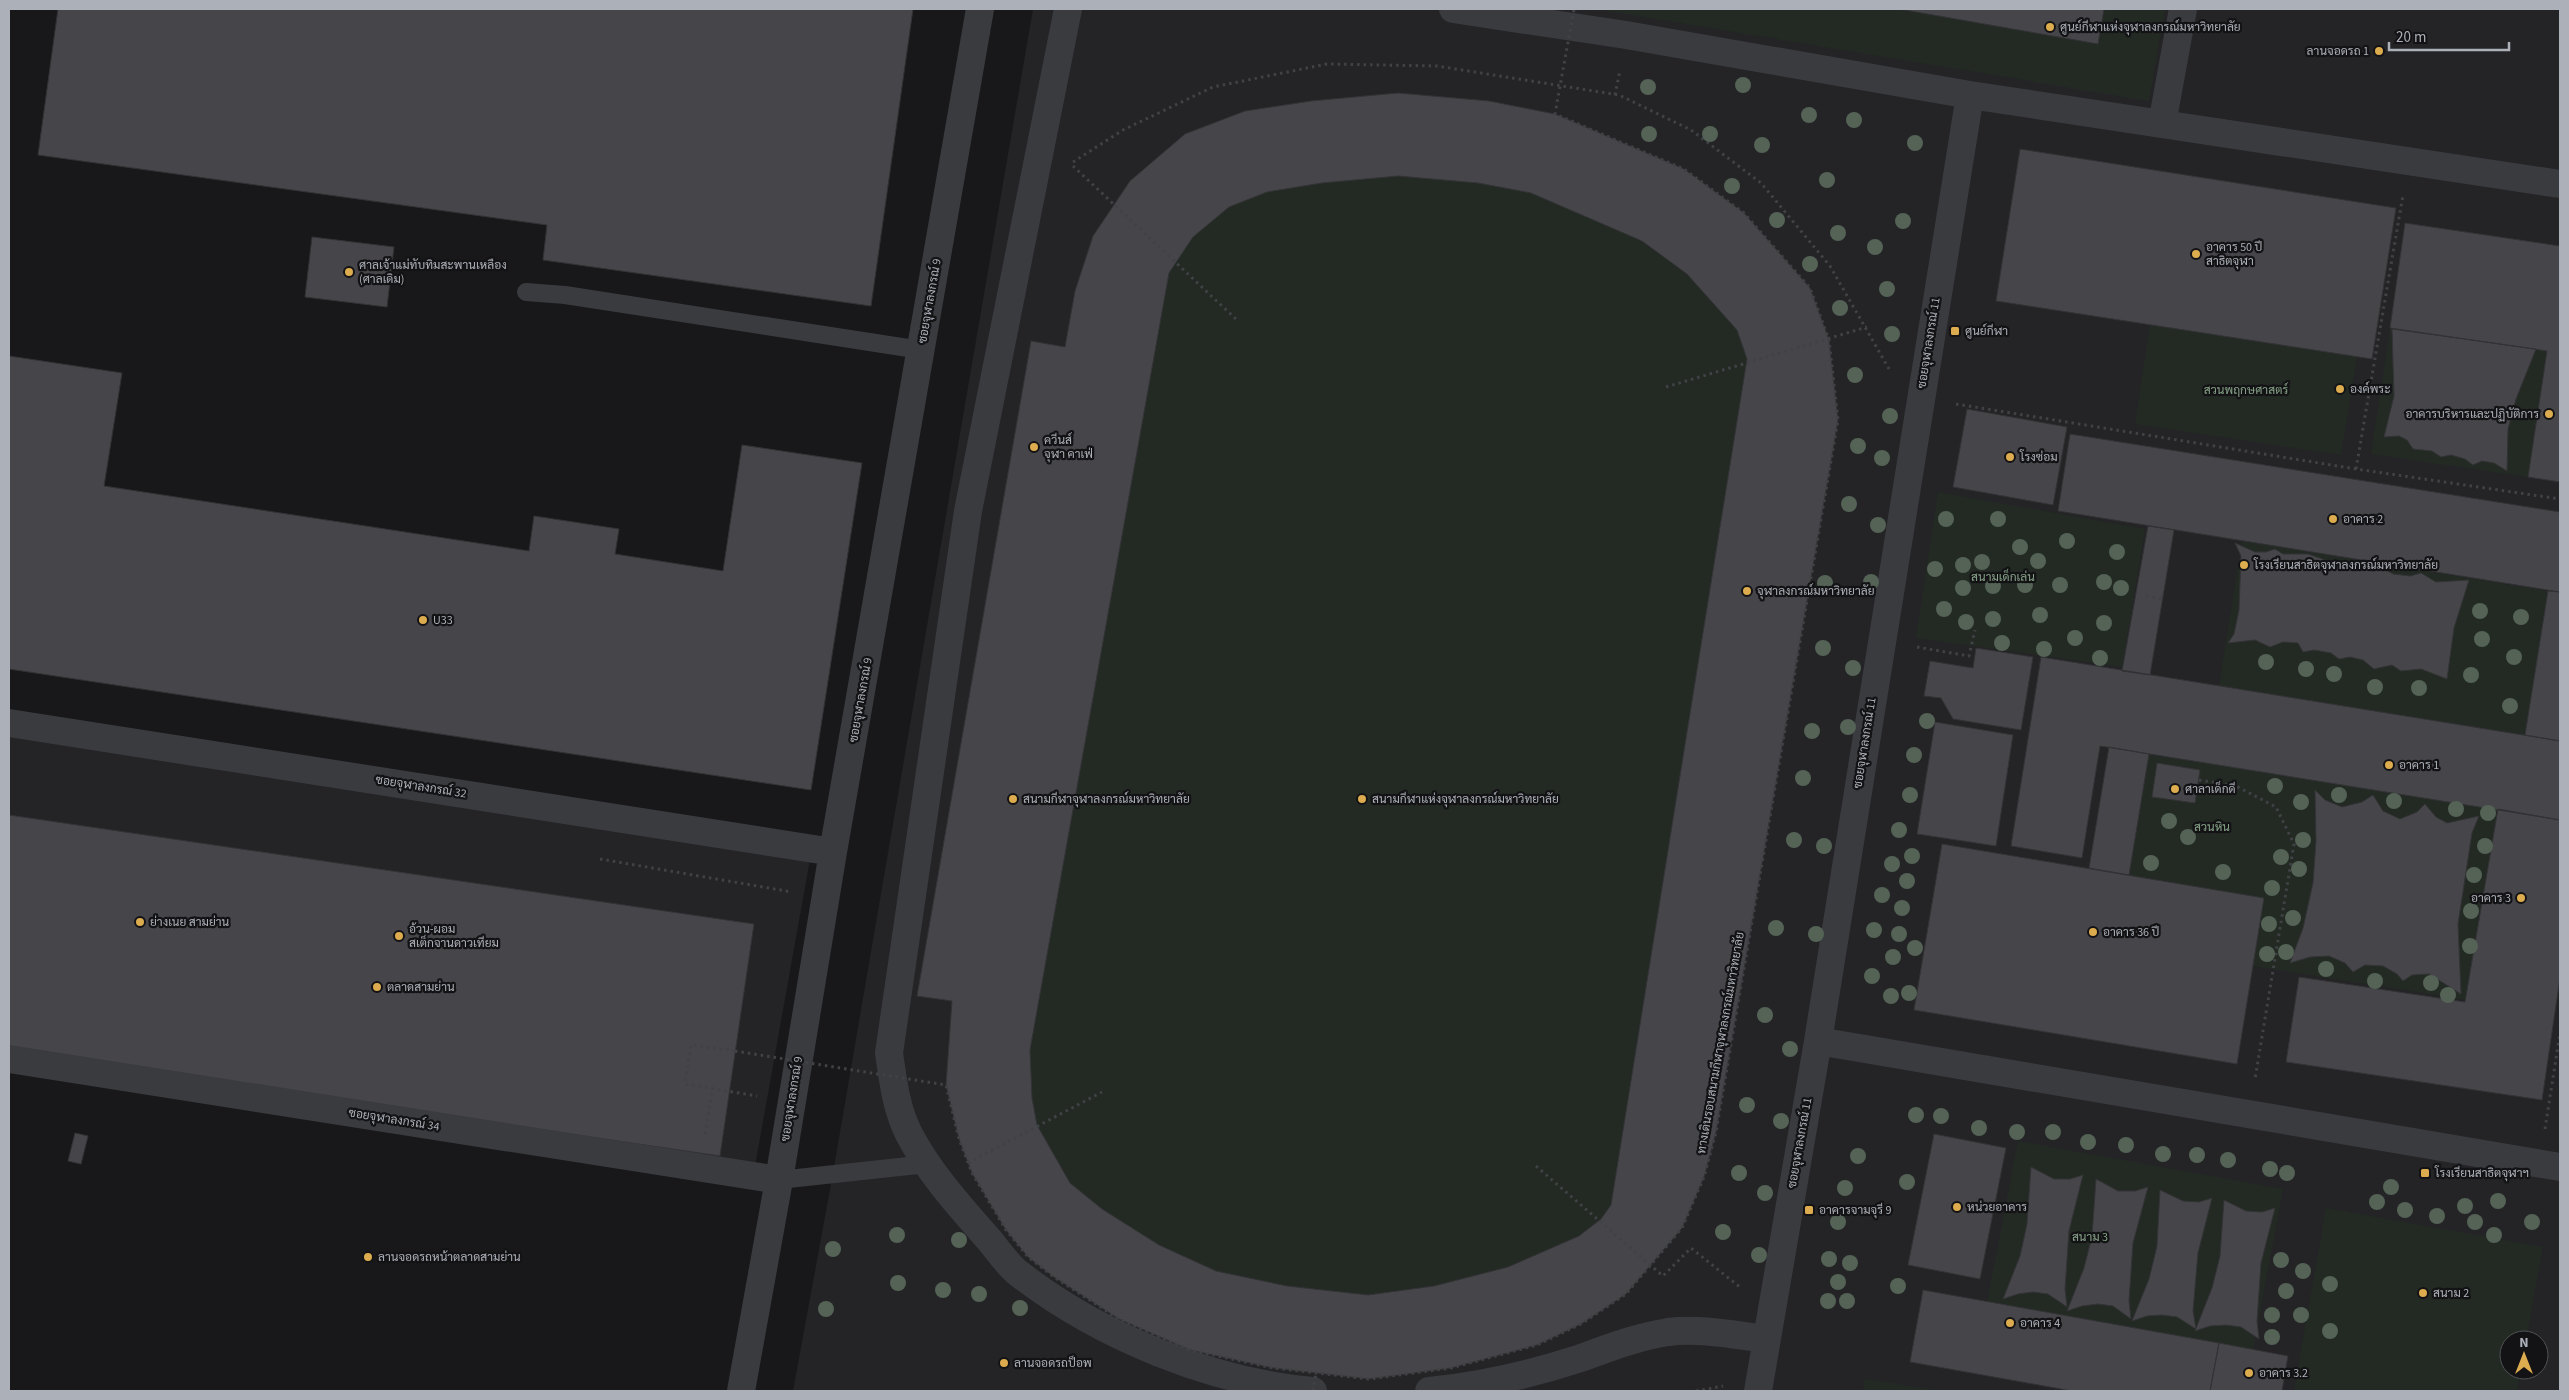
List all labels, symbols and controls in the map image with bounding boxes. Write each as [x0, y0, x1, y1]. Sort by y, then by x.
place label: ศูนย์กีฬาแห่งจุฬาลงกรณ์มหาวิทยาลัย [2060, 19, 2241, 36]
scale bar [2389, 20, 2509, 52]
marker: ศูนย์กีฬาแห่งจุฬาลงกรณ์มหาวิทยาลัย [2044, 21, 2056, 33]
text: 20 m [2396, 27, 2426, 48]
place label: ลานจอดรถ 1 [2307, 43, 2369, 60]
marker: ลานจอดรถ 1 [2373, 45, 2385, 57]
place label: อาคาร 50 ปี สาธิตจุฬา [2206, 239, 2262, 270]
marker: อาคาร 50 ปี สาธิตจุฬา [2190, 248, 2202, 260]
place label: ศาลเจ้าแม่ทับทิมสะพานเหลือง (ศาลเดิม) [359, 257, 507, 288]
street label: ซอยจุฬาลงกรณ์ 9 [914, 257, 946, 345]
marker: ศาลเจ้าแม่ทับทิมสะพานเหลือง (ศาลเดิม) [343, 266, 355, 278]
street label: ซอยจุฬาลงกรณ์ 11 [1913, 296, 1945, 390]
place label: ศูนย์กีฬา [1965, 323, 2008, 340]
marker: ศูนย์กีฬา [1949, 325, 1961, 337]
place label: องค์พระ [2350, 381, 2391, 398]
park label: สวนพฤกษศาสตร์ [2204, 382, 2288, 399]
marker: องค์พระ [2334, 383, 2346, 395]
place label: อาคารบริหารและปฏิบัติการ [2405, 406, 2539, 423]
marker: อาคารบริหารและปฏิบัติการ [2543, 408, 2555, 420]
place label: ควีนส์ จุฬา คาเฟ่ [1044, 432, 1093, 463]
marker: ควีนส์ จุฬา คาเฟ่ [1028, 441, 1040, 453]
place label: โรงซ่อม [2019, 449, 2058, 466]
marker: โรงซ่อม [2004, 451, 2016, 463]
place label: อาคาร 2 [2343, 511, 2383, 528]
marker: อาคาร 2 [2327, 513, 2339, 525]
place label: โรงเรียนสาธิตจุฬาลงกรณ์มหาวิทยาลัย [2253, 557, 2438, 574]
marker: โรงเรียนสาธิตจุฬาลงกรณ์มหาวิทยาลัย [2238, 559, 2250, 571]
park label: สนามเด็กเล่น [1971, 568, 2035, 586]
place label: จุฬาลงกรณ์มหาวิทยาลัย [1757, 583, 1875, 600]
marker: จุฬาลงกรณ์มหาวิทยาลัย [1741, 585, 1753, 597]
place label: U33 [433, 612, 453, 629]
marker: U33 [417, 614, 429, 626]
street label: ซอยจุฬาลงกรณ์ 9 [845, 656, 877, 744]
street label: ซอยจุฬาลงกรณ์ 11 [1849, 696, 1881, 790]
place label: อาคาร 1 [2399, 757, 2439, 774]
marker: อาคาร 1 [2383, 759, 2395, 771]
street label: ซอยจุฬาลงกรณ์ 32 [374, 771, 468, 803]
place label: ศาลาเด็กดี [2185, 780, 2236, 798]
marker: ศาลาเด็กดี [2169, 783, 2181, 795]
place label: สนามกีฬาจุฬาลงกรณ์มหาวิทยาลัย [1023, 791, 1190, 808]
place label: สนามกีฬาแห่งจุฬาลงกรณ์มหาวิทยาลัย [1372, 791, 1559, 808]
marker: สนามกีฬาจุฬาลงกรณ์มหาวิทยาลัย [1007, 793, 1019, 805]
marker: สนามกีฬาแห่งจุฬาลงกรณ์มหาวิทยาลัย [1356, 793, 1368, 805]
park label: สวนหิน [2194, 819, 2230, 836]
place label: อาคาร 3 [2471, 890, 2511, 907]
marker: อาคาร 3 [2515, 892, 2527, 904]
place label: ย่างเนย สามย่าน [150, 914, 230, 931]
marker: ย่างเนย สามย่าน [134, 916, 146, 928]
place label: อ้วน-ผอม สเต็กจานดาวเทียม [409, 921, 499, 952]
place label: อาคาร 36 ปี [2103, 924, 2159, 941]
marker: อาคาร 36 ปี [2087, 926, 2099, 938]
marker: อ้วน-ผอม สเต็กจานดาวเทียม [393, 930, 405, 942]
street label: ทางเดินรอบสนามกีฬาจุฬาลงกรณ์มหาวิทยาลัย [1693, 931, 1749, 1155]
place label: ตลาดสามย่าน [387, 979, 455, 996]
marker: ตลาดสามย่าน [371, 981, 383, 993]
street label: ซอยจุฬาลงกรณ์ 9 [777, 1055, 807, 1143]
street label: ซอยจุฬาลงกรณ์ 11 [1784, 1096, 1816, 1190]
street label: ซอยจุฬาลงกรณ์ 34 [347, 1104, 441, 1136]
place label: โรงเรียนสาธิตจุฬาฯ [2434, 1165, 2529, 1182]
marker: โรงเรียนสาธิตจุฬาฯ [2419, 1167, 2431, 1179]
place label: หน่วยอาคาร [1967, 1199, 2027, 1216]
marker: หน่วยอาคาร [1951, 1201, 1963, 1213]
place label: อาคารจามจุรี 9 [1819, 1202, 1891, 1219]
marker: อาคารจามจุรี 9 [1803, 1204, 1815, 1216]
park label: สนาม 3 [2072, 1229, 2108, 1246]
place label: ลานจอดรถหน้าตลาดสามย่าน [378, 1249, 521, 1266]
marker: ลานจอดรถหน้าตลาดสามย่าน [362, 1251, 374, 1263]
place label: สนาม 2 [2433, 1285, 2469, 1302]
marker: สนาม 2 [2417, 1287, 2429, 1299]
place label: อาคาร 4 [2020, 1315, 2060, 1332]
marker: อาคาร 4 [2004, 1317, 2016, 1329]
north arrow [2499, 1330, 2549, 1380]
text: N [2519, 1333, 2529, 1353]
place label: ลานจอดรถป็อพ [1014, 1355, 1092, 1372]
marker: ลานจอดรถป็อพ [998, 1357, 1010, 1369]
place label: อาคาร 3.2 [2259, 1365, 2308, 1382]
marker: อาคาร 3.2 [2243, 1367, 2255, 1379]

